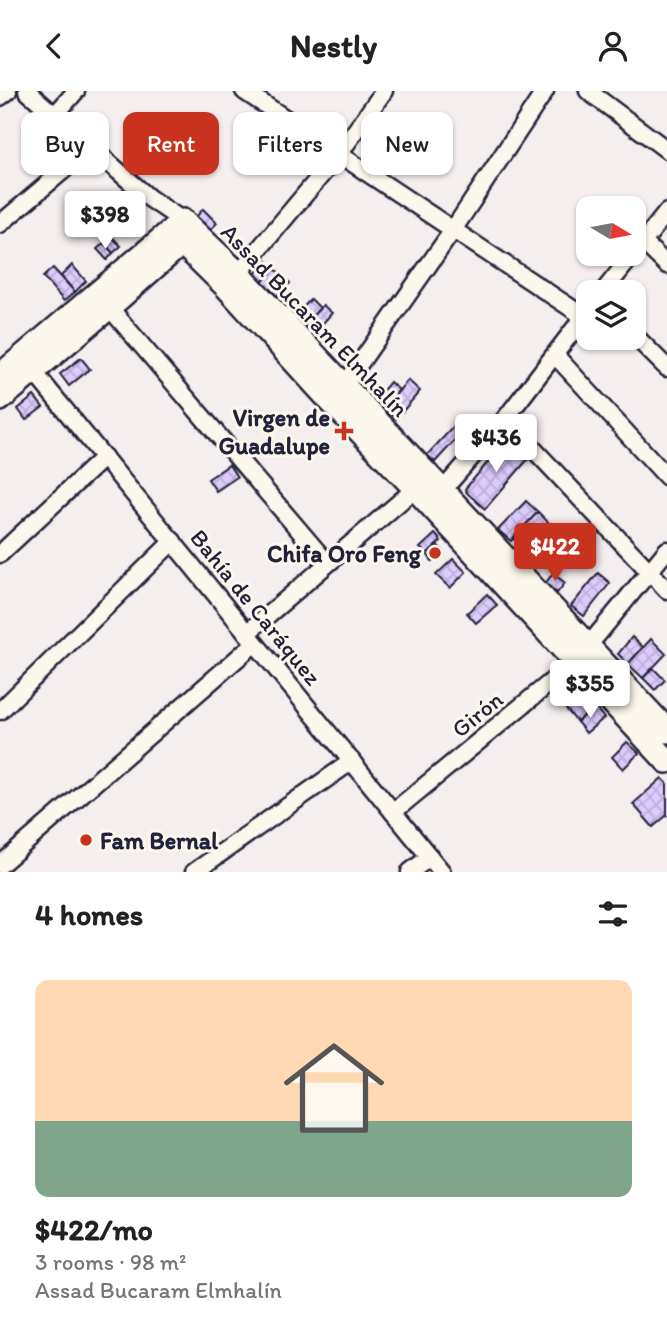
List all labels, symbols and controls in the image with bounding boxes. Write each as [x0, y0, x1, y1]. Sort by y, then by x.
icon: back [35, 27, 73, 65]
text: Nestly [290, 27, 377, 65]
icon: person [594, 27, 632, 65]
chip: Buy [21, 112, 109, 175]
chip: Rent [123, 112, 219, 175]
chip: Filters [233, 112, 347, 175]
chip: New [361, 112, 453, 175]
pin: $398 [64, 191, 146, 251]
north arrow [576, 196, 646, 266]
map controls [576, 196, 646, 350]
text: $398 [81, 200, 129, 228]
street label: Assad Bucaram Elmhalín [215, 217, 415, 423]
button: layers [576, 280, 646, 350]
place label: Virgen de Guadalupe [218, 403, 330, 461]
pin: $436 [455, 415, 537, 474]
marker: Virgen de Guadalupe [336, 423, 352, 439]
text: $436 [471, 423, 521, 451]
street label: Bahía de Caráquez [184, 523, 328, 691]
pin: $422 [514, 524, 596, 583]
text: $422 [530, 532, 580, 560]
place label: Chifa Oro Feng [267, 539, 422, 569]
marker: Chifa Oro Feng [427, 545, 443, 561]
pin: $355 [549, 661, 631, 720]
text: $355 [566, 669, 614, 697]
street label: Girón [446, 685, 509, 743]
place label: Fam Bernal [100, 826, 218, 855]
marker: Fam Bernal [78, 832, 94, 848]
icon: filters [594, 895, 632, 933]
text: 4 homes [35, 896, 143, 933]
icon: home [271, 1025, 397, 1151]
text: $422/mo [35, 1211, 153, 1248]
text: 3 rooms · 98 m² [35, 1248, 186, 1276]
text: Assad Bucaram Elmhalín [35, 1276, 282, 1304]

